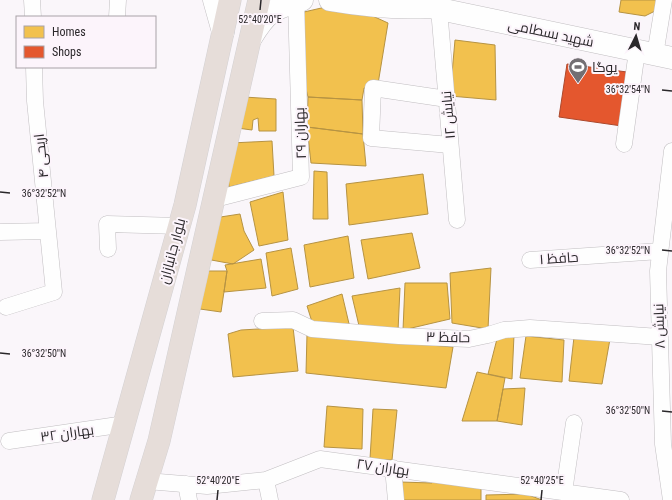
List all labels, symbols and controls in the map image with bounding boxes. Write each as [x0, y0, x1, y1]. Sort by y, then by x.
text: 52°40'20"E [238, 14, 282, 25]
legend [16, 16, 156, 68]
street label: شهید بسطامی [507, 16, 595, 50]
north arrow [616, 16, 656, 56]
text: N [633, 20, 641, 33]
text: Homes [52, 25, 86, 39]
text: Shops [52, 45, 81, 59]
sports icon: یوگا [567, 56, 589, 84]
place label: یوگا [592, 59, 618, 75]
text: 36°32'54"N [606, 84, 650, 95]
street label: نیایش ۱۲ [438, 90, 458, 140]
street label: بهاران ۲۹ [291, 107, 309, 159]
street label: اریحی ۴ [31, 133, 51, 179]
text: 36°32'52"N [22, 188, 66, 199]
street label: بلوار جانبازان [156, 216, 188, 286]
text: 36°32'52"N [606, 245, 650, 256]
street label: حافظ ۱ [539, 249, 579, 267]
street label: نیایش ۸ [650, 303, 668, 349]
street label: حافظ ۳ [426, 329, 470, 345]
text: 36°32'50"N [22, 348, 66, 359]
text: 36°32'50"N [606, 405, 650, 416]
street label: بهاران ۳۲ [39, 421, 95, 445]
street label: بهاران ۲۷ [356, 455, 410, 479]
text: 52°40'20"E [196, 475, 240, 486]
text: 52°40'25"E [520, 475, 564, 486]

